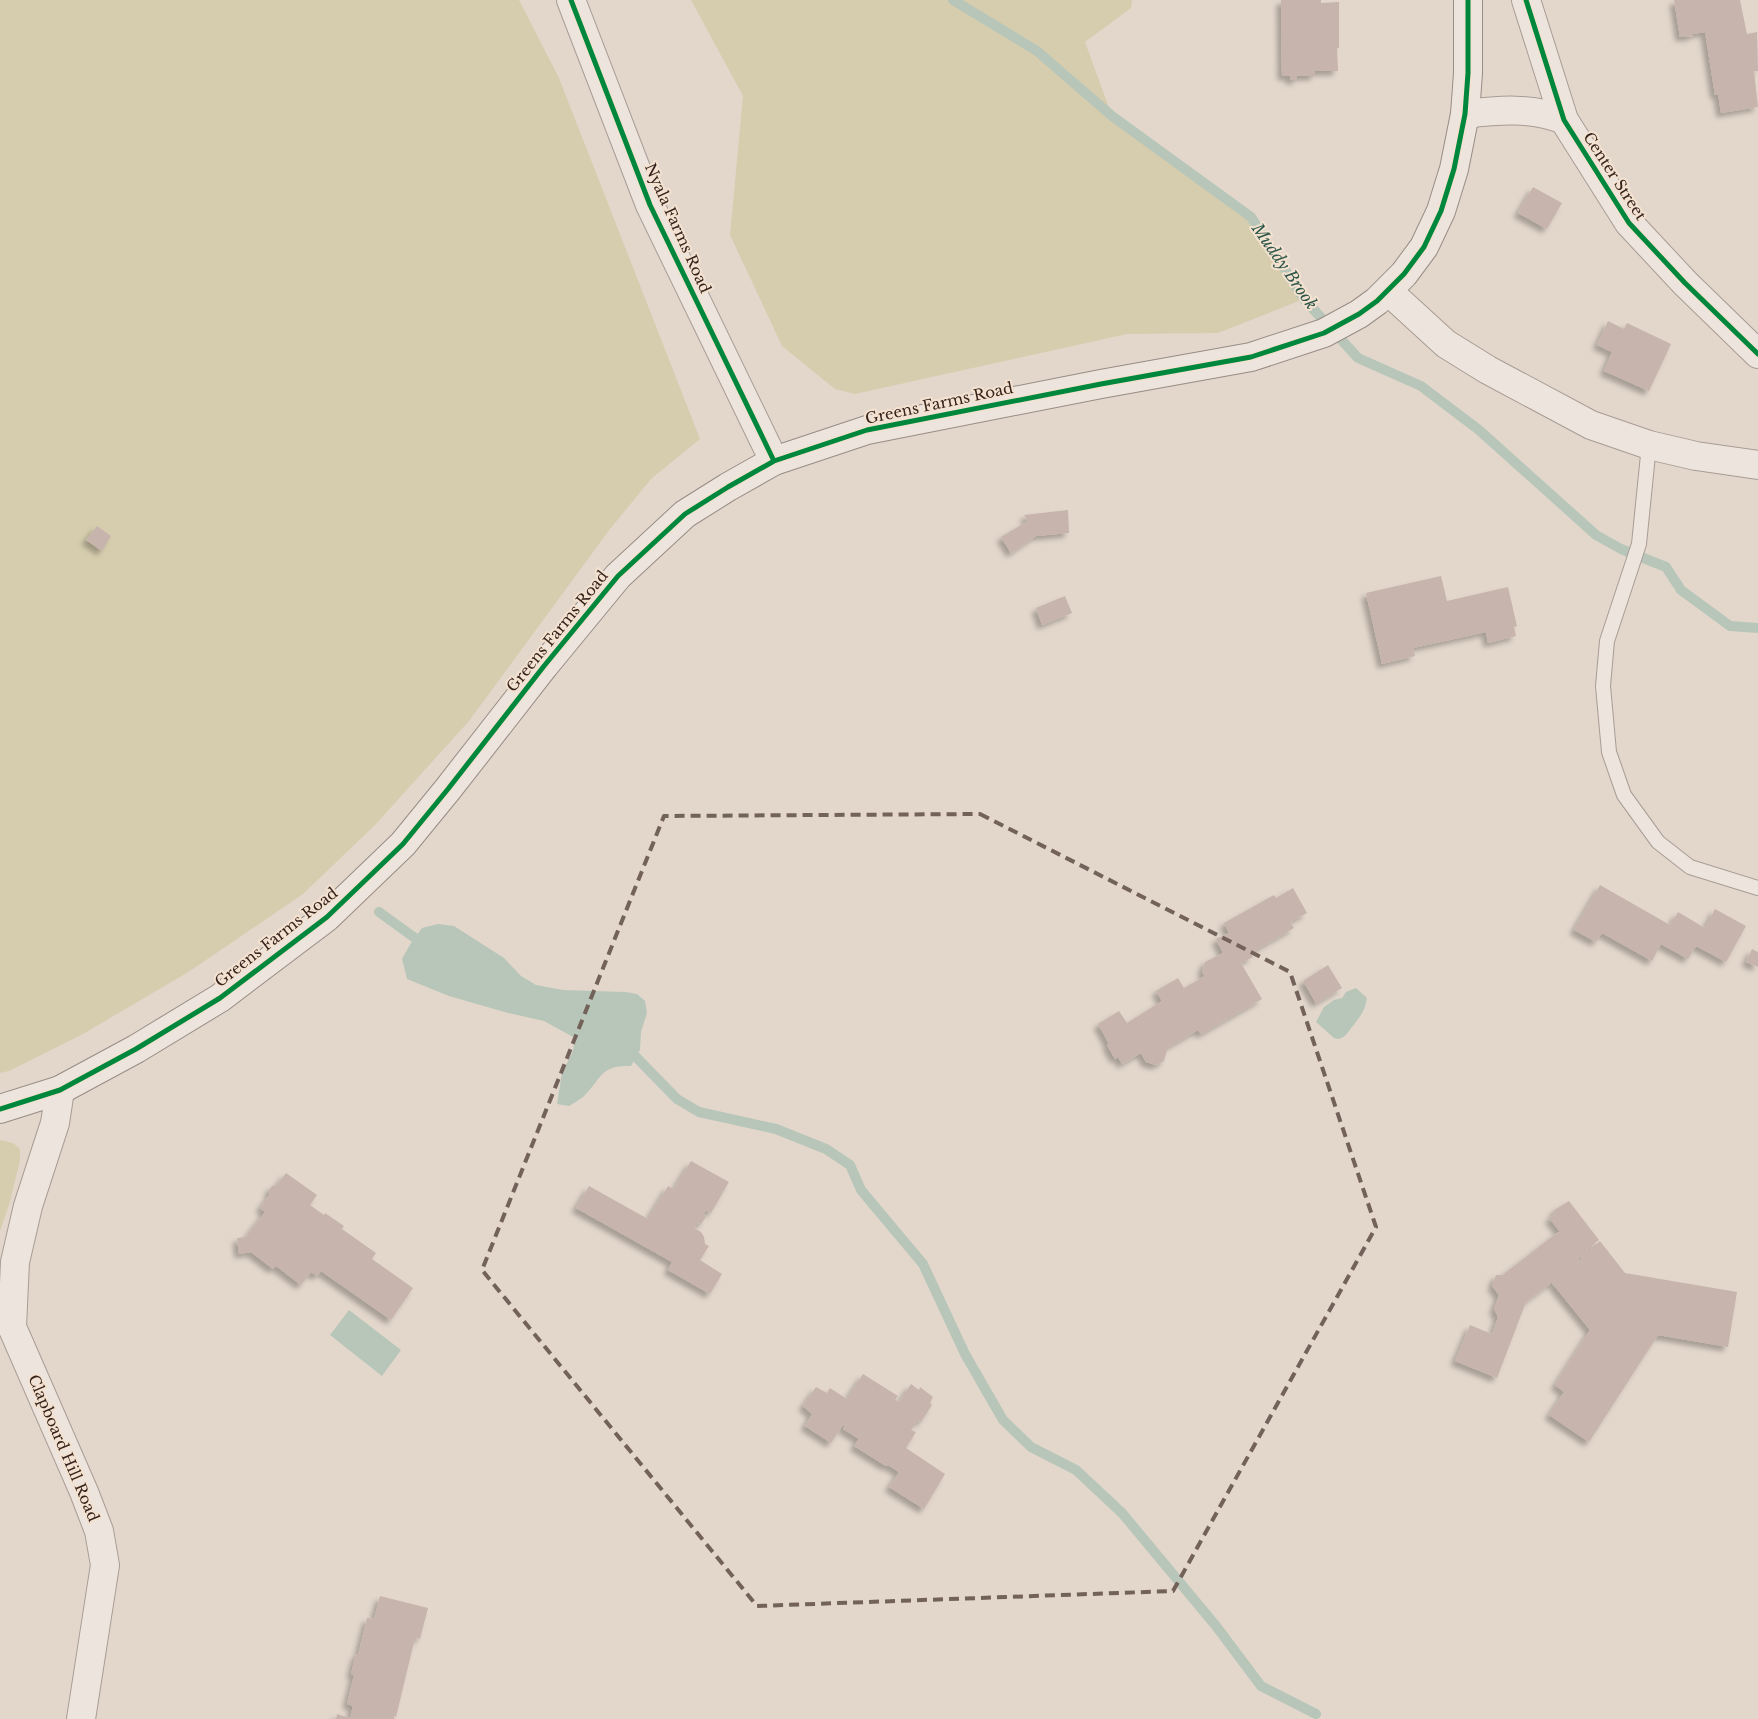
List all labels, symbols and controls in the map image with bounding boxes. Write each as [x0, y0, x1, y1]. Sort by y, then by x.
street label: Center Street [1579, 128, 1651, 224]
street label: Nyala Farms Road [641, 160, 715, 296]
water label: Muddy Brook [1247, 218, 1322, 313]
street label: Greens Farms Road [863, 378, 1015, 428]
street label: Greens Farms Road [502, 566, 612, 696]
street label: Greens Farms Road [211, 883, 341, 991]
street label: Clapboard Hill Road [24, 1372, 104, 1524]

